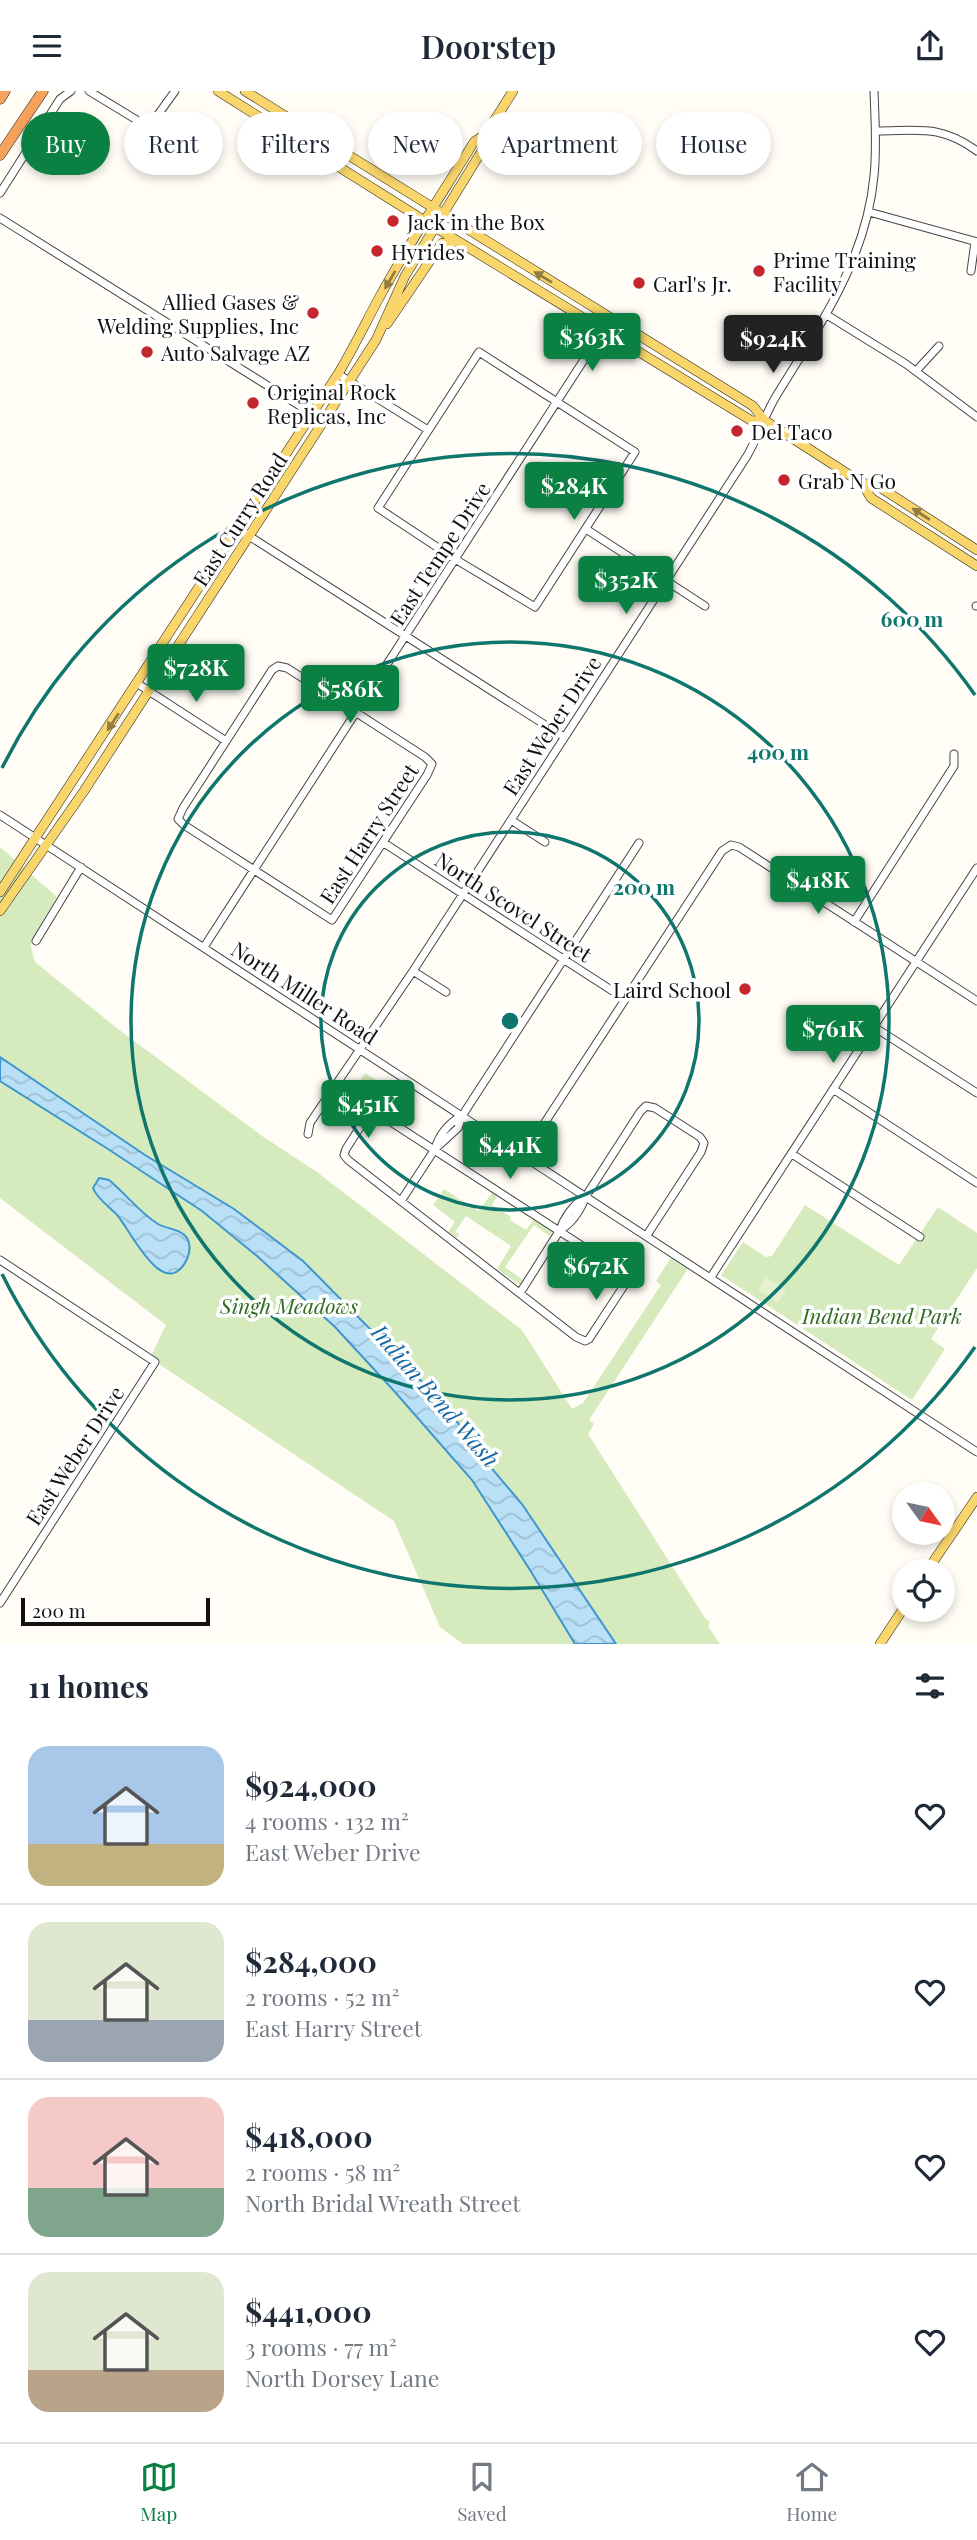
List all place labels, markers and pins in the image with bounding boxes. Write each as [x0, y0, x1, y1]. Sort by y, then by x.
place label: Jack in the Box [406, 207, 545, 235]
marker: Jack in the Box [385, 213, 401, 229]
place label: Hyrides [391, 237, 465, 265]
marker: Hyrides [369, 243, 385, 259]
place label: Prime Training Facility [773, 245, 916, 297]
marker: Prime Training Facility [751, 263, 767, 279]
place label: Carl's Jr. [653, 269, 732, 297]
marker: Carl's Jr. [631, 275, 647, 291]
place label: Allied Gases & Welding Supplies, Inc [96, 287, 299, 339]
marker: Allied Gases & Welding Supplies, Inc [305, 305, 321, 321]
pin: $363K [543, 313, 641, 373]
pin: $924K [724, 315, 822, 375]
place label: Auto Salvage AZ [160, 338, 310, 366]
marker: Auto Salvage AZ [139, 344, 155, 360]
place label: Original Rock Replicas, Inc [267, 377, 397, 429]
marker: Original Rock Replicas, Inc [245, 395, 261, 411]
place label: Del Taco [751, 417, 832, 445]
marker: Del Taco [729, 423, 745, 439]
pin: $284K [525, 463, 623, 522]
place label: Grab N Go [798, 466, 896, 494]
marker: Grab N Go [776, 472, 792, 488]
pin: $352K [577, 557, 675, 616]
pin: $728K [147, 645, 245, 704]
pin: $586K [301, 665, 399, 725]
pin: $418K [769, 857, 867, 916]
place label: Laird School [613, 975, 731, 1003]
marker: Laird School [737, 981, 753, 997]
pin: $761K [784, 1005, 882, 1065]
centre of rings [498, 1009, 522, 1033]
pin: $451K [319, 1081, 417, 1140]
pin: $441K [461, 1121, 559, 1181]
pin: $672K [547, 1243, 645, 1302]

